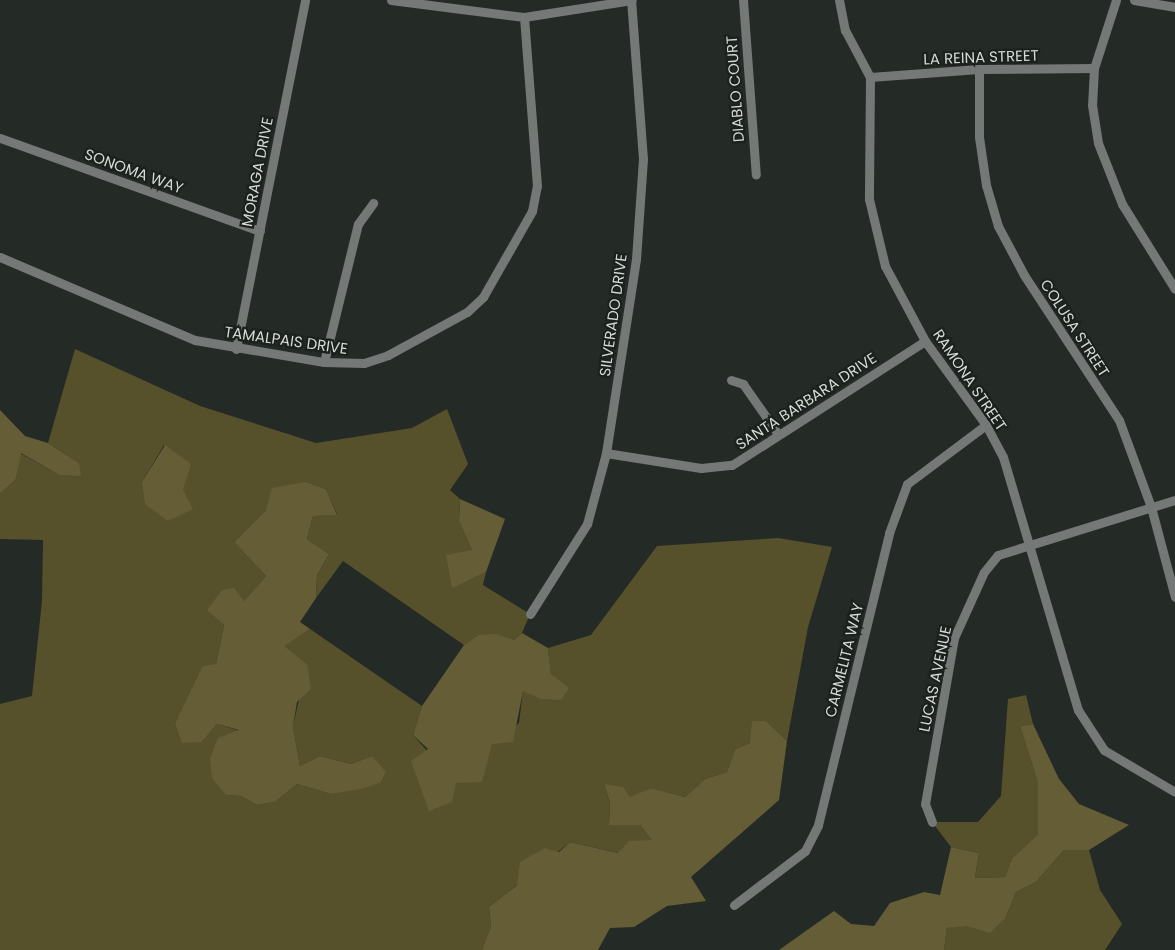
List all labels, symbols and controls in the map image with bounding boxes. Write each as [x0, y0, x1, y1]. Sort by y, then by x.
street label: DIABLO COURT [722, 35, 748, 143]
street label: LA REINA STREET [923, 46, 1039, 68]
street label: MORAGA DRIVE [238, 116, 276, 228]
street label: SONOMA WAY [82, 145, 186, 197]
street label: SILVERADO DRIVE [595, 253, 631, 377]
street label: COLUSA STREET [1037, 276, 1113, 380]
street label: TAMALPAIS DRIVE [223, 322, 349, 358]
street label: RAMONA STREET [930, 326, 1010, 434]
street label: SANTA BARBARA DRIVE [732, 349, 880, 453]
street label: CARMELITA WAY [821, 601, 867, 719]
street label: LUCAS AVENUE [915, 625, 955, 733]

